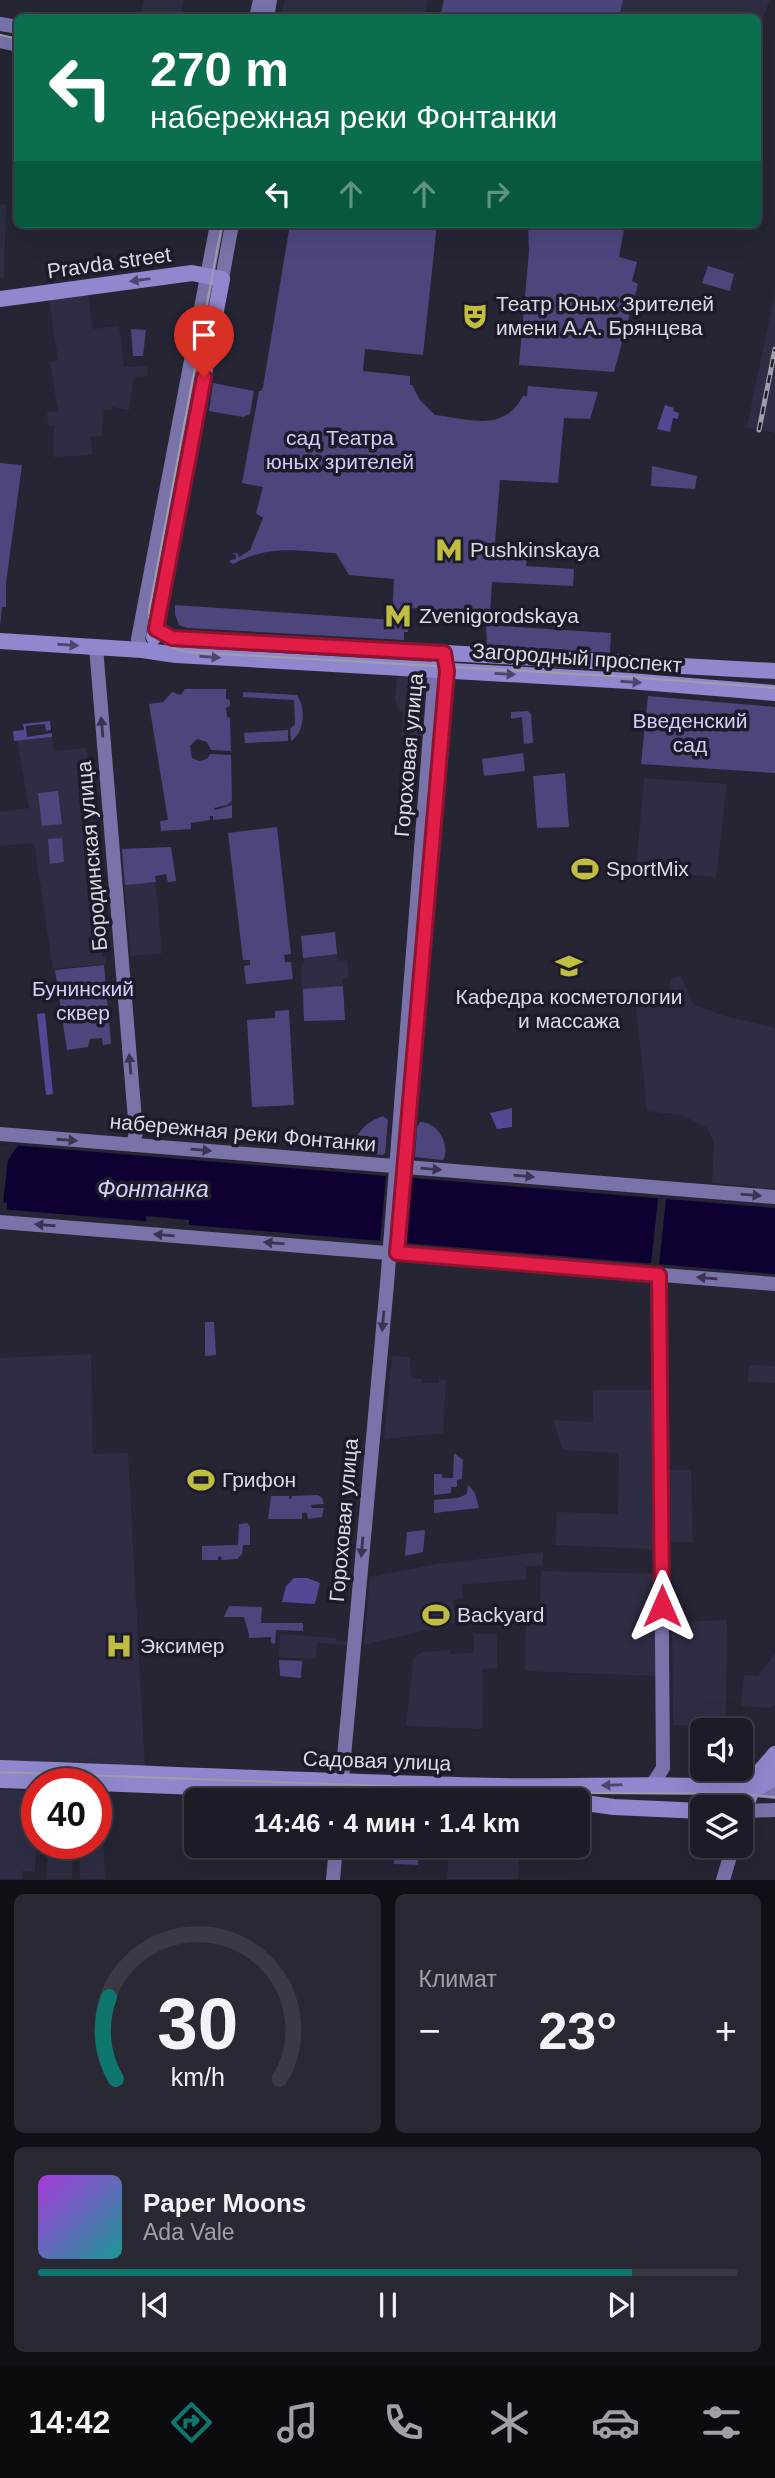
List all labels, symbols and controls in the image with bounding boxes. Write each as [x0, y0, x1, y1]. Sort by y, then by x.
icon: left [35, 42, 126, 133]
text: 270 m [150, 42, 289, 96]
text: набережная реки Фонтанки [150, 99, 557, 135]
icon: left [259, 175, 297, 213]
icon: ahead [332, 175, 370, 213]
icon: ahead [405, 175, 443, 213]
icon: right [478, 175, 516, 213]
street label: Pravda street [45, 242, 173, 283]
one-way arrow [128, 275, 150, 286]
place label: Театр Юных Зрителей имени А.А. Брянцева [496, 292, 714, 339]
theatre icon: Театр Юных Зрителей имени А.А. Брянцева [460, 301, 490, 331]
pin [174, 305, 234, 377]
icon: arrive [185, 316, 223, 354]
park label: сад Театра юных зрителей [266, 426, 414, 473]
metro station icon: Pushkinskaya [434, 535, 464, 565]
place label: Pushkinskaya [470, 538, 600, 561]
metro station icon: Zvenigorodskaya [383, 601, 413, 631]
place label: Zvenigorodskaya [419, 604, 579, 627]
street label: Загородный проспект [471, 639, 683, 676]
one-way arrow [57, 640, 79, 651]
one-way arrow [199, 652, 221, 663]
one-way arrow [494, 669, 516, 680]
street label: Гороховая улица [390, 672, 427, 838]
one-way arrow [621, 677, 643, 688]
park label: Введенский сад [633, 709, 747, 756]
one-way arrow [96, 716, 107, 738]
street label: Бородинская улица [72, 760, 111, 952]
sports icon: SportMix [570, 854, 600, 884]
place label: SportMix [606, 857, 689, 880]
school or university icon: Кафедра косметологии и массажа [554, 951, 584, 981]
park label: Бунинский сквер [32, 977, 134, 1024]
place label: Кафедра косметологии и массажа [456, 985, 682, 1032]
one-way arrow [124, 1052, 135, 1074]
street label: набережная реки Фонтанки [109, 1109, 377, 1156]
one-way arrow [56, 1135, 78, 1146]
one-way arrow [191, 1145, 213, 1156]
one-way arrow [420, 1164, 442, 1175]
one-way arrow [514, 1171, 536, 1182]
water label: Фонтанка [97, 1176, 209, 1202]
one-way arrow [740, 1190, 762, 1201]
one-way arrow [34, 1219, 56, 1230]
one-way arrow [153, 1229, 175, 1240]
one-way arrow [263, 1237, 285, 1248]
one-way arrow [696, 1273, 718, 1284]
one-way arrow [377, 1310, 388, 1332]
street label: Гороховая улица [325, 1437, 362, 1603]
sports icon: Грифон [186, 1465, 216, 1495]
place label: Грифон [222, 1468, 296, 1491]
one-way arrow [356, 1536, 367, 1558]
position arrow [625, 1569, 699, 1643]
sports icon: Backyard [421, 1600, 451, 1630]
place label: Backyard [457, 1603, 545, 1626]
hospital icon: Эксимер [104, 1631, 134, 1661]
place label: Эксимер [140, 1634, 225, 1657]
map controls [690, 1718, 753, 1858]
button: sound [690, 1718, 753, 1781]
street label: Садовая улица [302, 1746, 452, 1775]
speed limit sign: 40 [21, 1768, 112, 1859]
one-way arrow [600, 1779, 622, 1790]
button: layers [690, 1795, 753, 1858]
text: 14:46 · 4 мин · 1.4 km [254, 1808, 520, 1838]
text: Климат [419, 1966, 497, 1992]
text: 30 [157, 1984, 238, 2065]
text: 23° [538, 2002, 617, 2060]
text: − [419, 2010, 441, 2052]
text: + [715, 2010, 737, 2052]
text: km/h [170, 2063, 224, 2091]
text: Paper Moons [143, 2188, 306, 2218]
text: Ada Vale [143, 2219, 235, 2245]
icon: previous [136, 2286, 174, 2324]
icon: pause [369, 2286, 407, 2324]
icon: next [602, 2286, 640, 2324]
icon: directions [167, 2398, 216, 2447]
icon: music [273, 2398, 322, 2447]
icon: phone [379, 2398, 428, 2447]
icon: climate [485, 2398, 534, 2447]
icon: car [591, 2398, 640, 2447]
icon: filters [697, 2398, 746, 2447]
text: 14:42 [29, 2404, 110, 2440]

